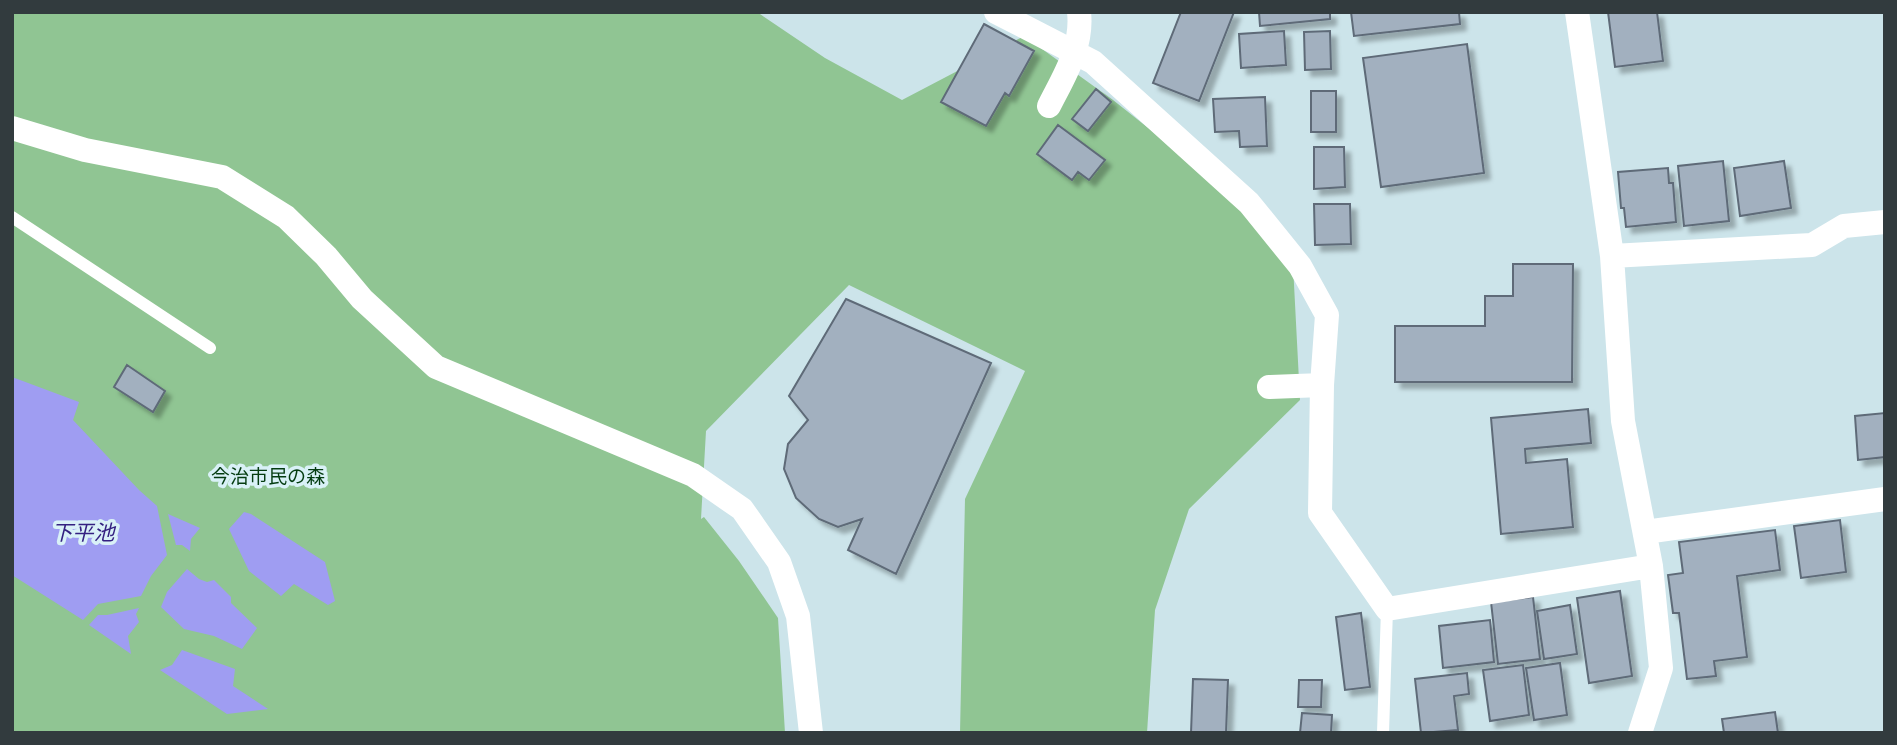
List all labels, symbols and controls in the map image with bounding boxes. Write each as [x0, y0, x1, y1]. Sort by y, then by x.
park label: 今治市民の森 [211, 465, 325, 488]
water label: 下平池 [52, 520, 116, 545]

